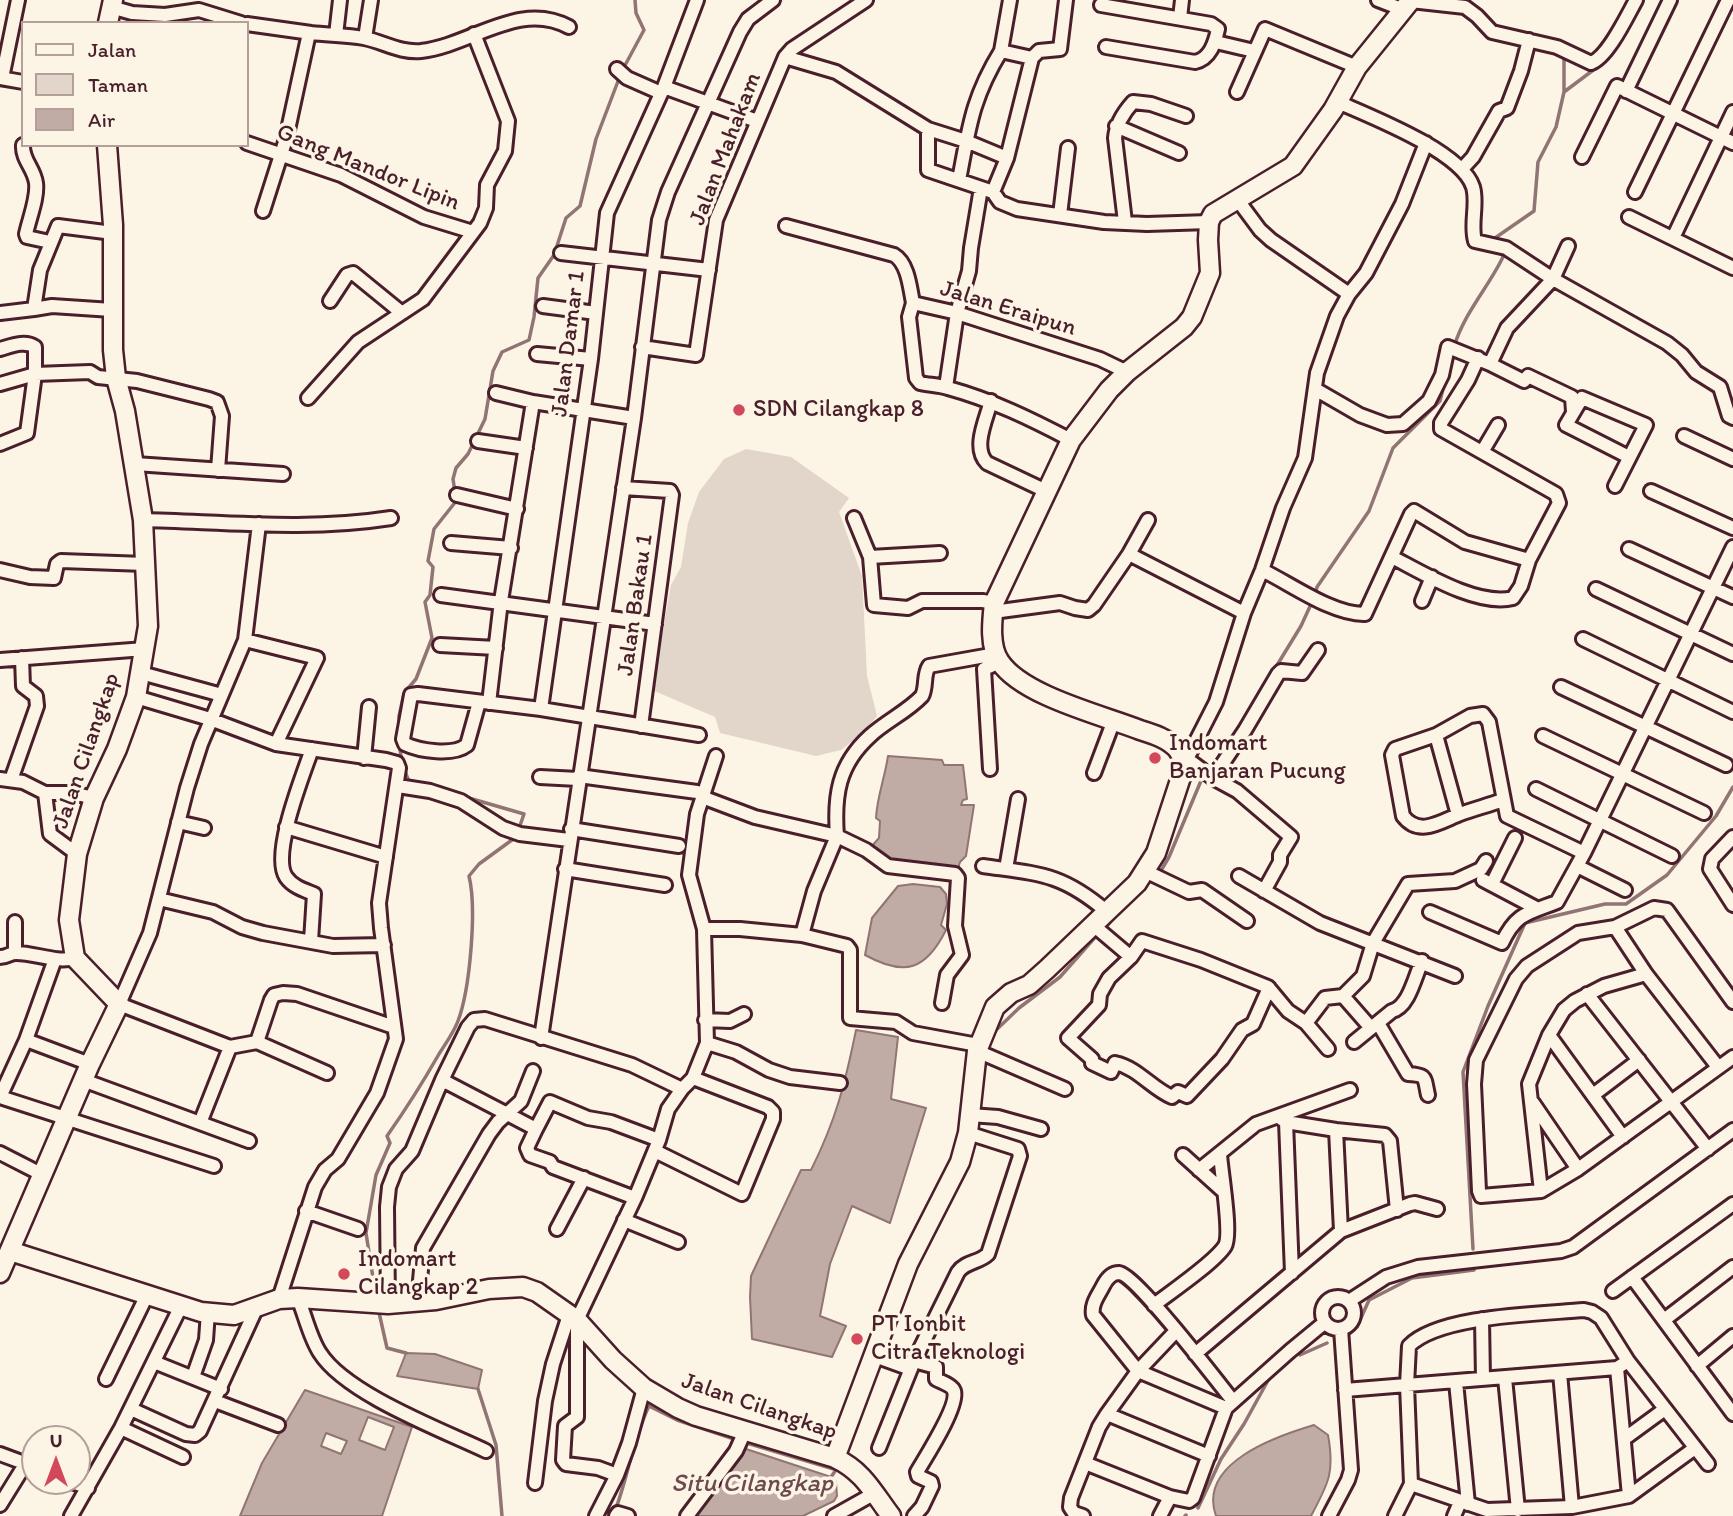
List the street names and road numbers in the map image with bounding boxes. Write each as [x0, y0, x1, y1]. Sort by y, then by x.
street label: Jalan Mahakam [684, 68, 768, 230]
street label: Gang Mandor Lipin [272, 118, 464, 218]
street label: Jalan Damar 1 [546, 270, 592, 418]
street label: Jalan Eraipun [937, 275, 1079, 343]
street label: Jalan Bakau 1 [612, 532, 660, 678]
street label: Jalan Cilangkap [47, 669, 127, 833]
street label: Jalan Cilangkap [677, 1367, 841, 1447]

